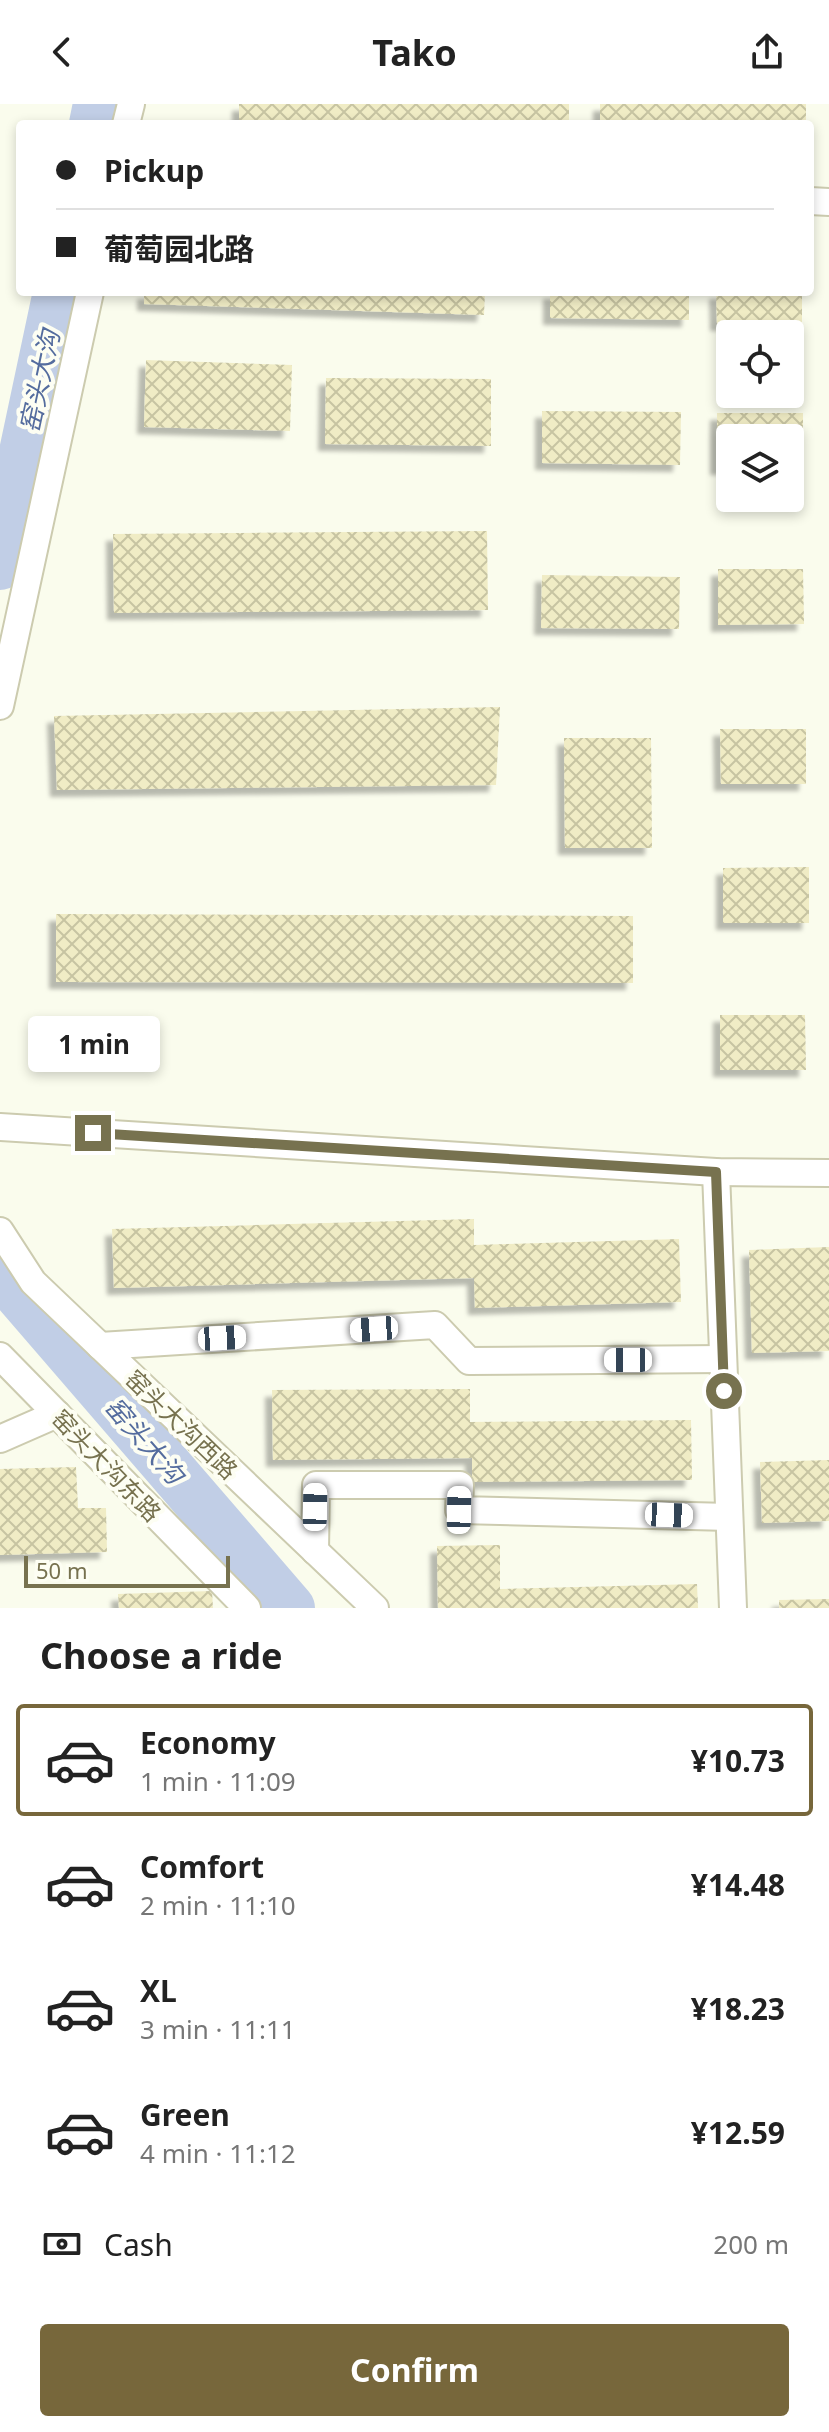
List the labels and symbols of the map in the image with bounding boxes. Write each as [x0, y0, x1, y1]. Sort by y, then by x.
water label: 窑头大沟 [11, 323, 68, 436]
callout: 1 min [27, 1017, 159, 1073]
route end [75, 1115, 111, 1151]
car [349, 1315, 399, 1343]
car [197, 1325, 247, 1351]
car [604, 1348, 652, 1372]
street label: 窑头大沟西路 [120, 1364, 244, 1484]
route start [706, 1373, 742, 1409]
water label: 窑头大沟 [99, 1391, 191, 1489]
street label: 窑头大沟东路 [45, 1402, 169, 1528]
car [303, 1483, 327, 1531]
car [447, 1486, 471, 1534]
car [645, 1502, 693, 1528]
scale bar [24, 1552, 230, 1588]

